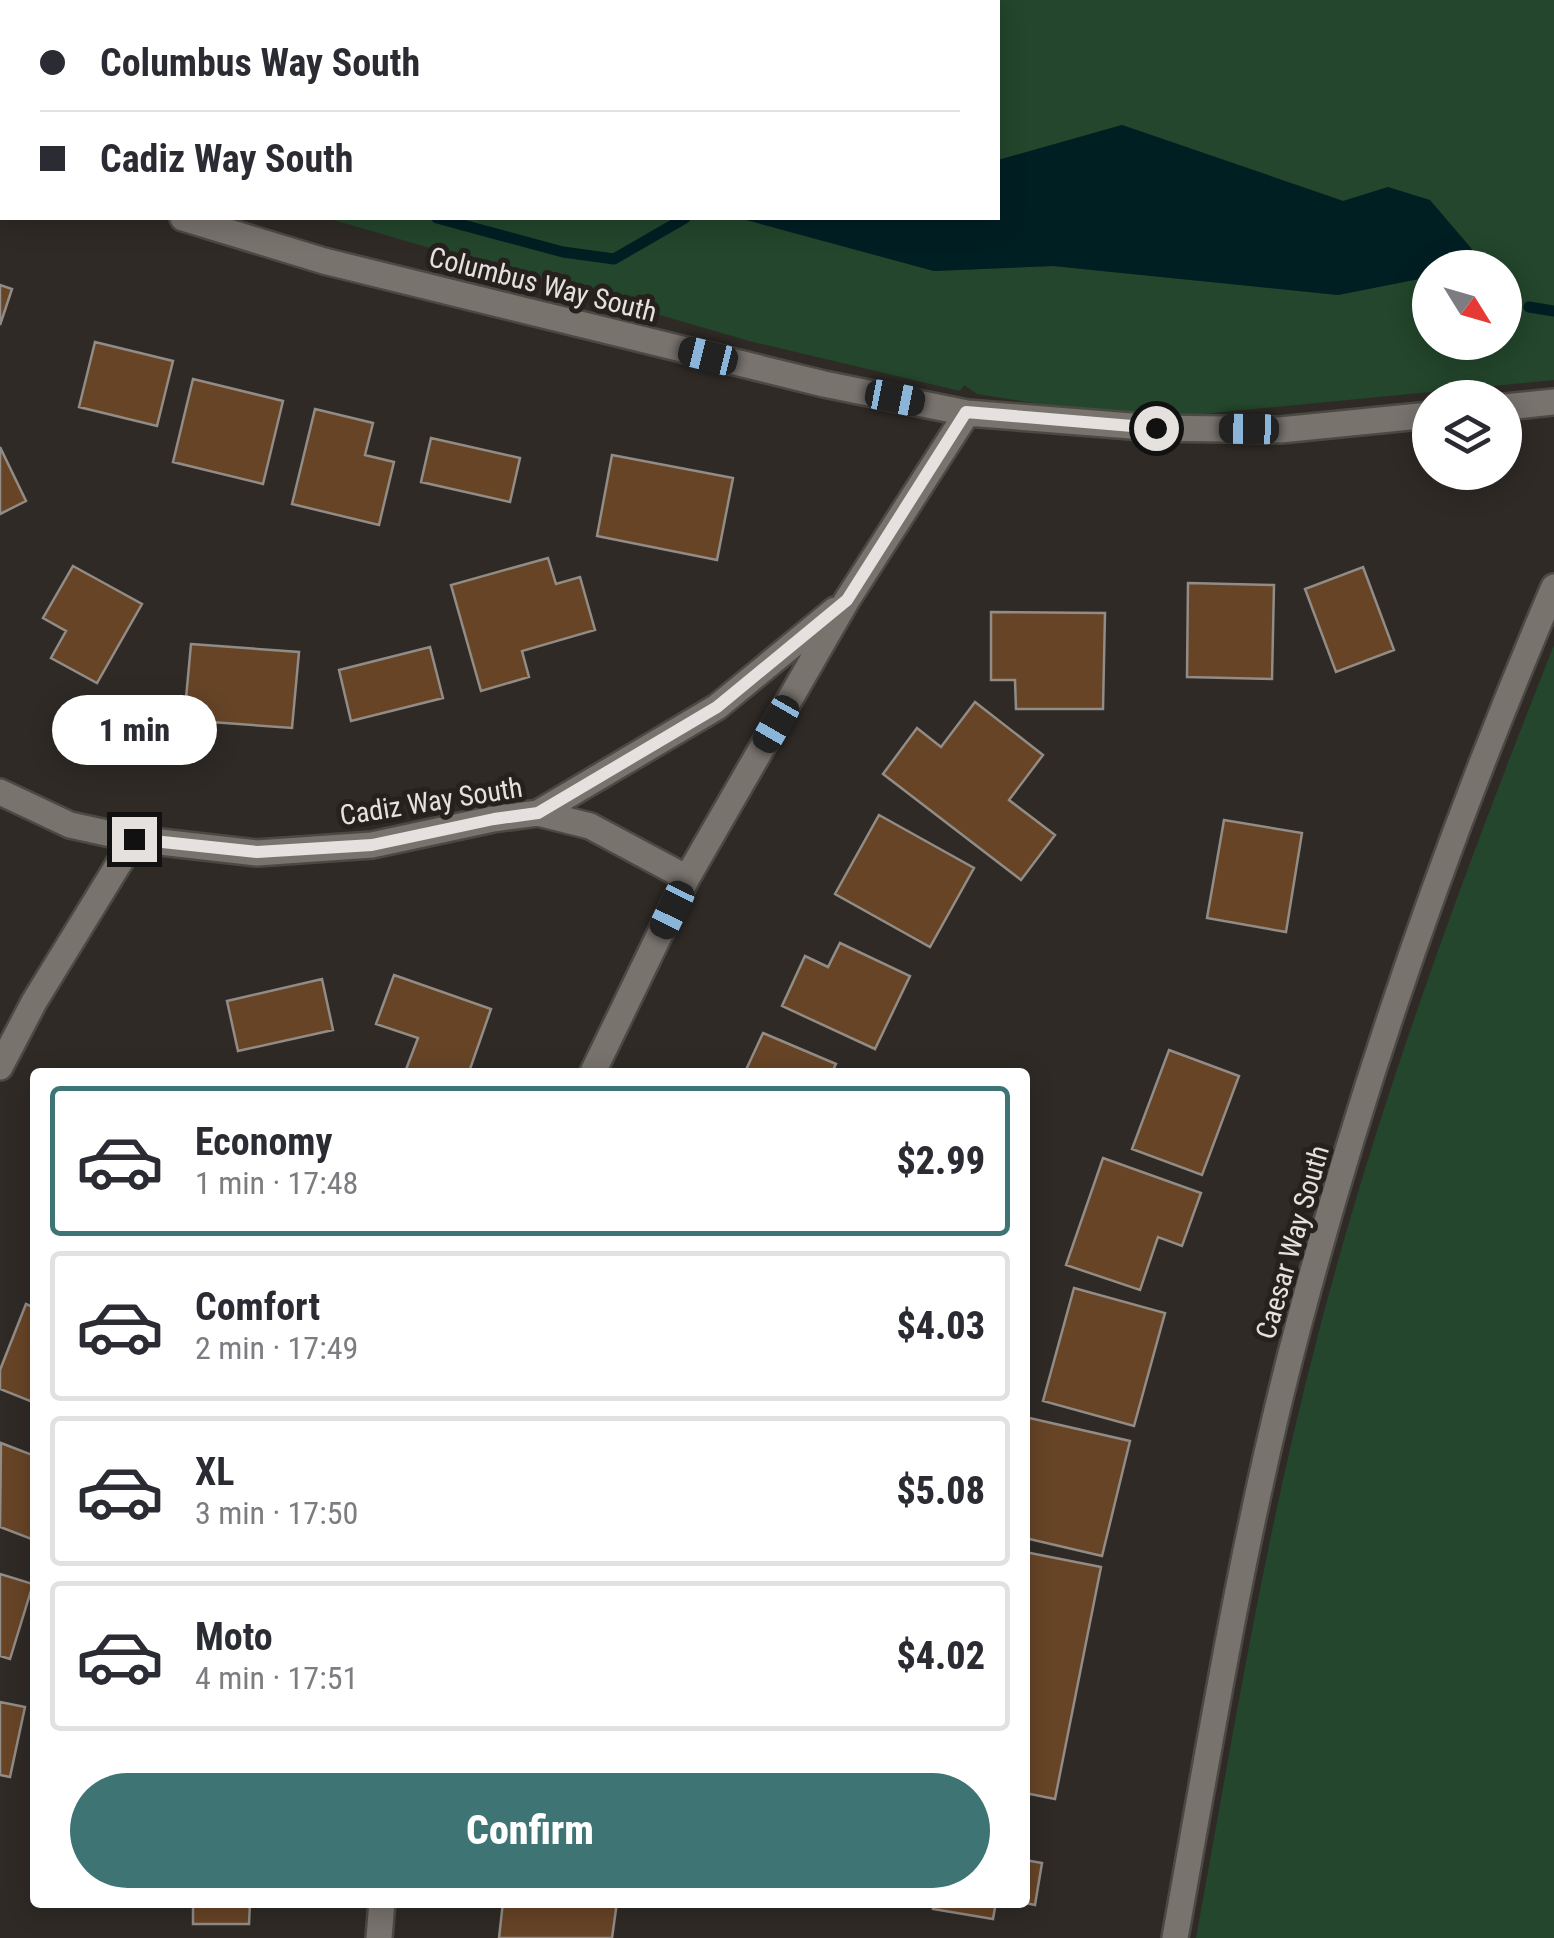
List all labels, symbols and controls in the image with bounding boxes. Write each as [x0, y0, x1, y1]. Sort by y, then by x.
text: Columbus Way South [100, 41, 420, 85]
text: Cadiz Way South [100, 137, 354, 181]
street label: Columbus Way South [426, 240, 660, 329]
north arrow [1412, 250, 1522, 360]
map controls [1412, 250, 1522, 490]
car [675, 334, 741, 378]
car [863, 378, 927, 418]
button: layers [1412, 380, 1522, 490]
route start [1134, 406, 1179, 451]
car [1219, 413, 1279, 445]
car [748, 691, 804, 757]
callout: 1 min [52, 694, 216, 764]
text: 1 min [99, 711, 170, 749]
street label: Cadiz Way South [337, 771, 525, 832]
route end [112, 817, 157, 862]
car [645, 876, 699, 944]
icon: car [75, 1116, 165, 1206]
text: Economy [195, 1120, 332, 1164]
text: $2.99 [896, 1139, 985, 1183]
street label: Caesar Way South [1249, 1142, 1336, 1343]
text: 1 min · 17:48 [195, 1164, 358, 1202]
icon: car [75, 1281, 165, 1371]
text: Comfort [195, 1285, 320, 1329]
text: $4.03 [896, 1304, 985, 1348]
text: 2 min · 17:49 [195, 1329, 358, 1367]
icon: car [75, 1446, 165, 1536]
text: XL [195, 1450, 234, 1494]
text: $5.08 [896, 1469, 985, 1513]
text: 3 min · 17:50 [195, 1494, 358, 1532]
icon: car [75, 1611, 165, 1701]
text: Moto [195, 1615, 273, 1659]
text: $4.02 [896, 1634, 985, 1678]
text: 4 min · 17:51 [195, 1659, 358, 1697]
button: Confirm [70, 1773, 990, 1888]

